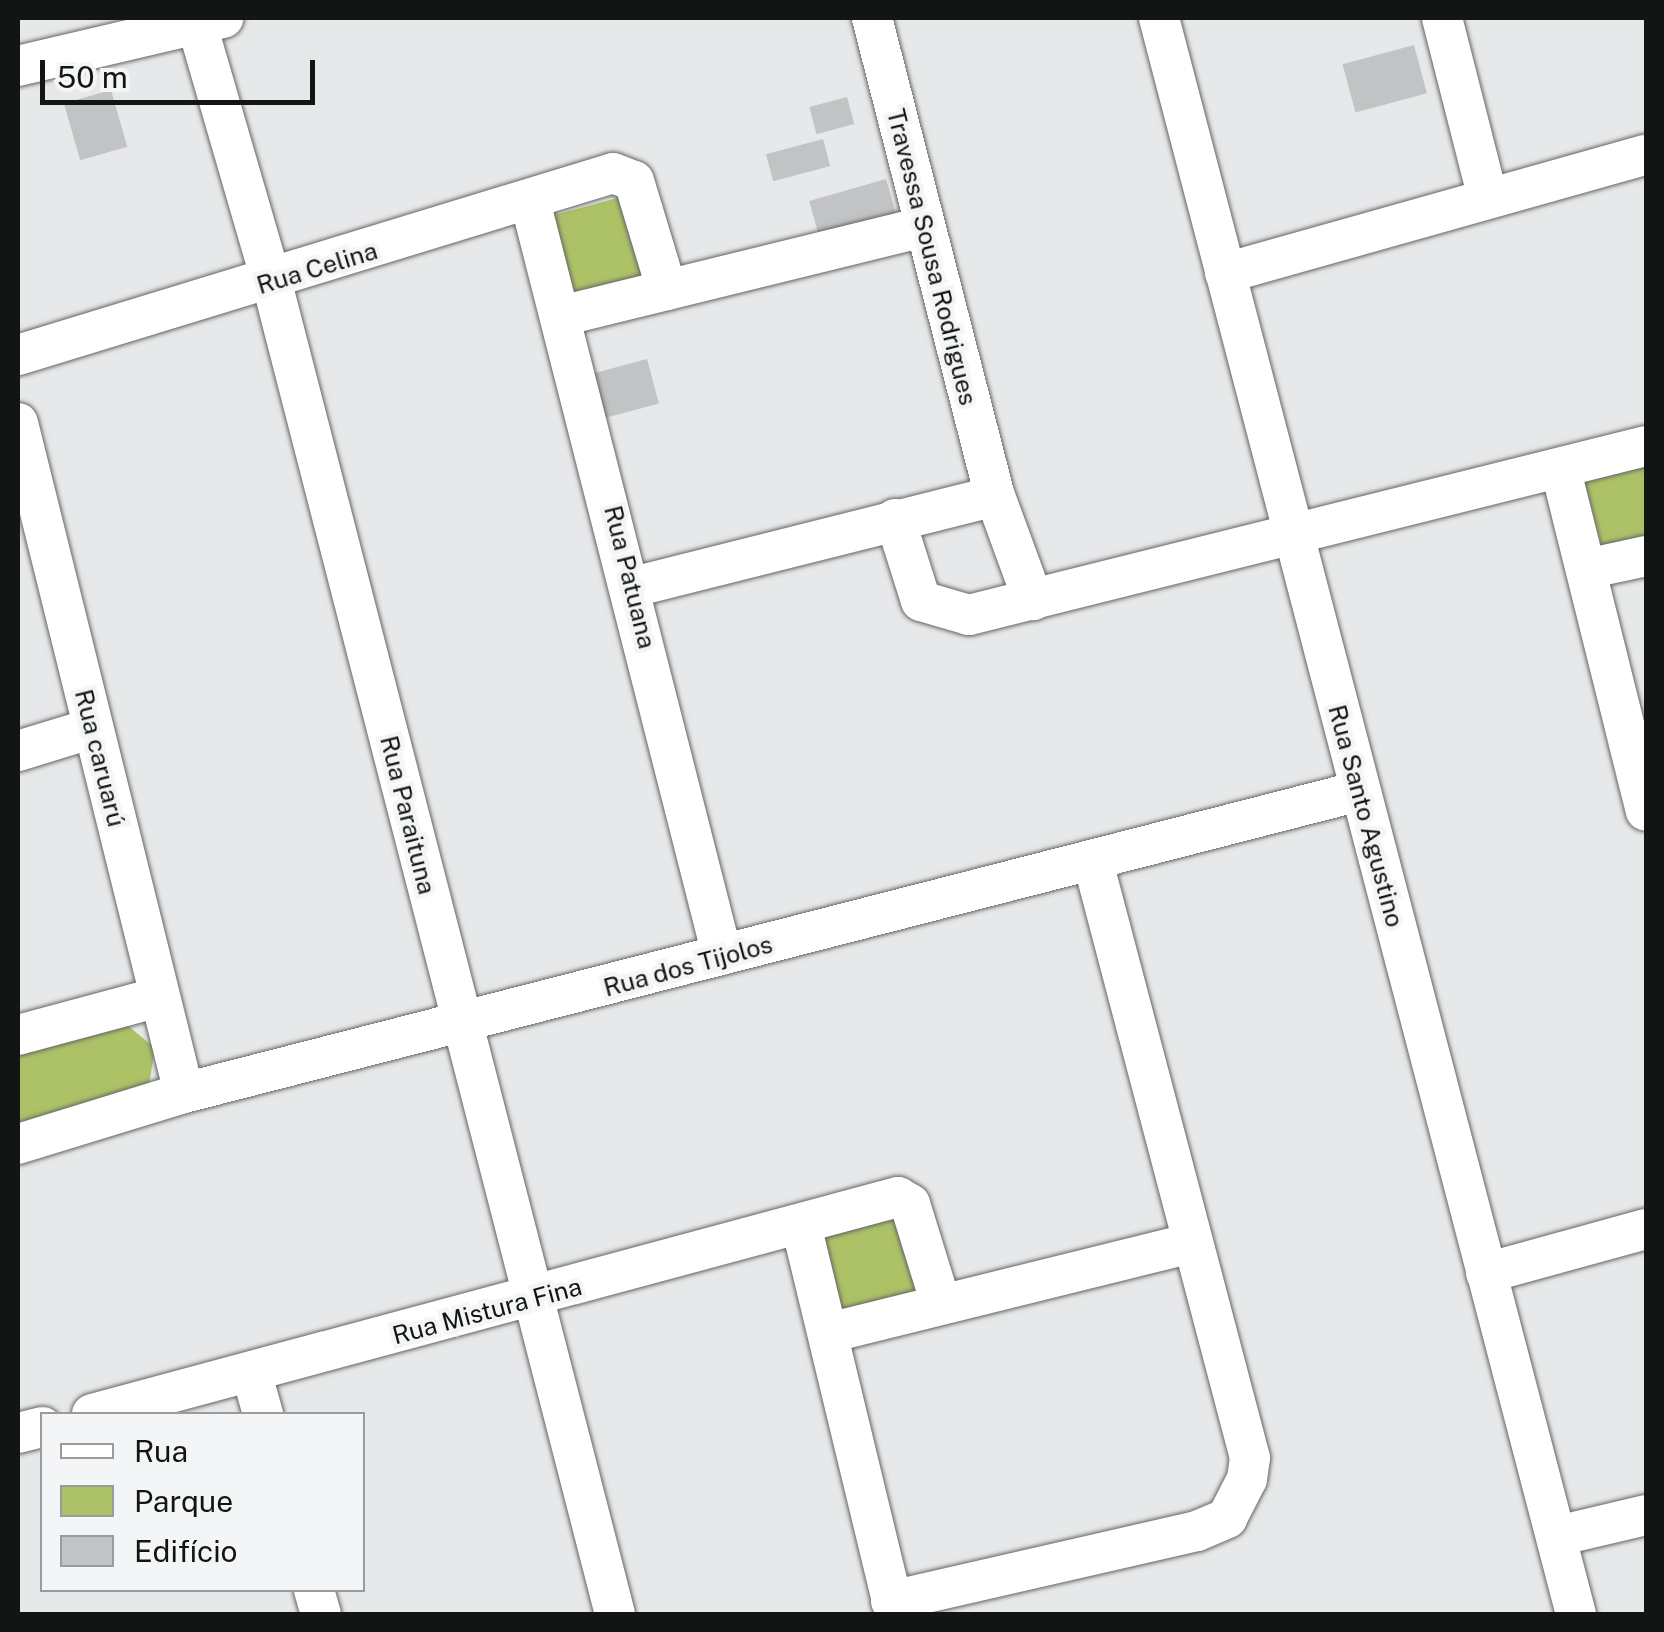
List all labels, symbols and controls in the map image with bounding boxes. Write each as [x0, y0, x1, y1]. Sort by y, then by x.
scale bar [45, 40, 320, 102]
text: 50 m [57, 59, 128, 95]
street label: Travessa Sousa Rodrigues [881, 106, 983, 408]
street label: Rua Celina [253, 235, 381, 301]
street label: Rua Patuana [598, 502, 662, 652]
street label: Rua caruarú [68, 686, 132, 830]
street label: Rua Santo Agustino [1322, 701, 1410, 931]
street label: Rua Paraituna [374, 733, 442, 897]
street label: Rua dos Tijolos [600, 929, 776, 1003]
street label: Rua Mistura Fina [389, 1271, 585, 1351]
legend [40, 1412, 365, 1592]
text: Rua [134, 1433, 188, 1469]
text: Parque [134, 1483, 233, 1519]
text: Edifício [134, 1533, 238, 1569]

